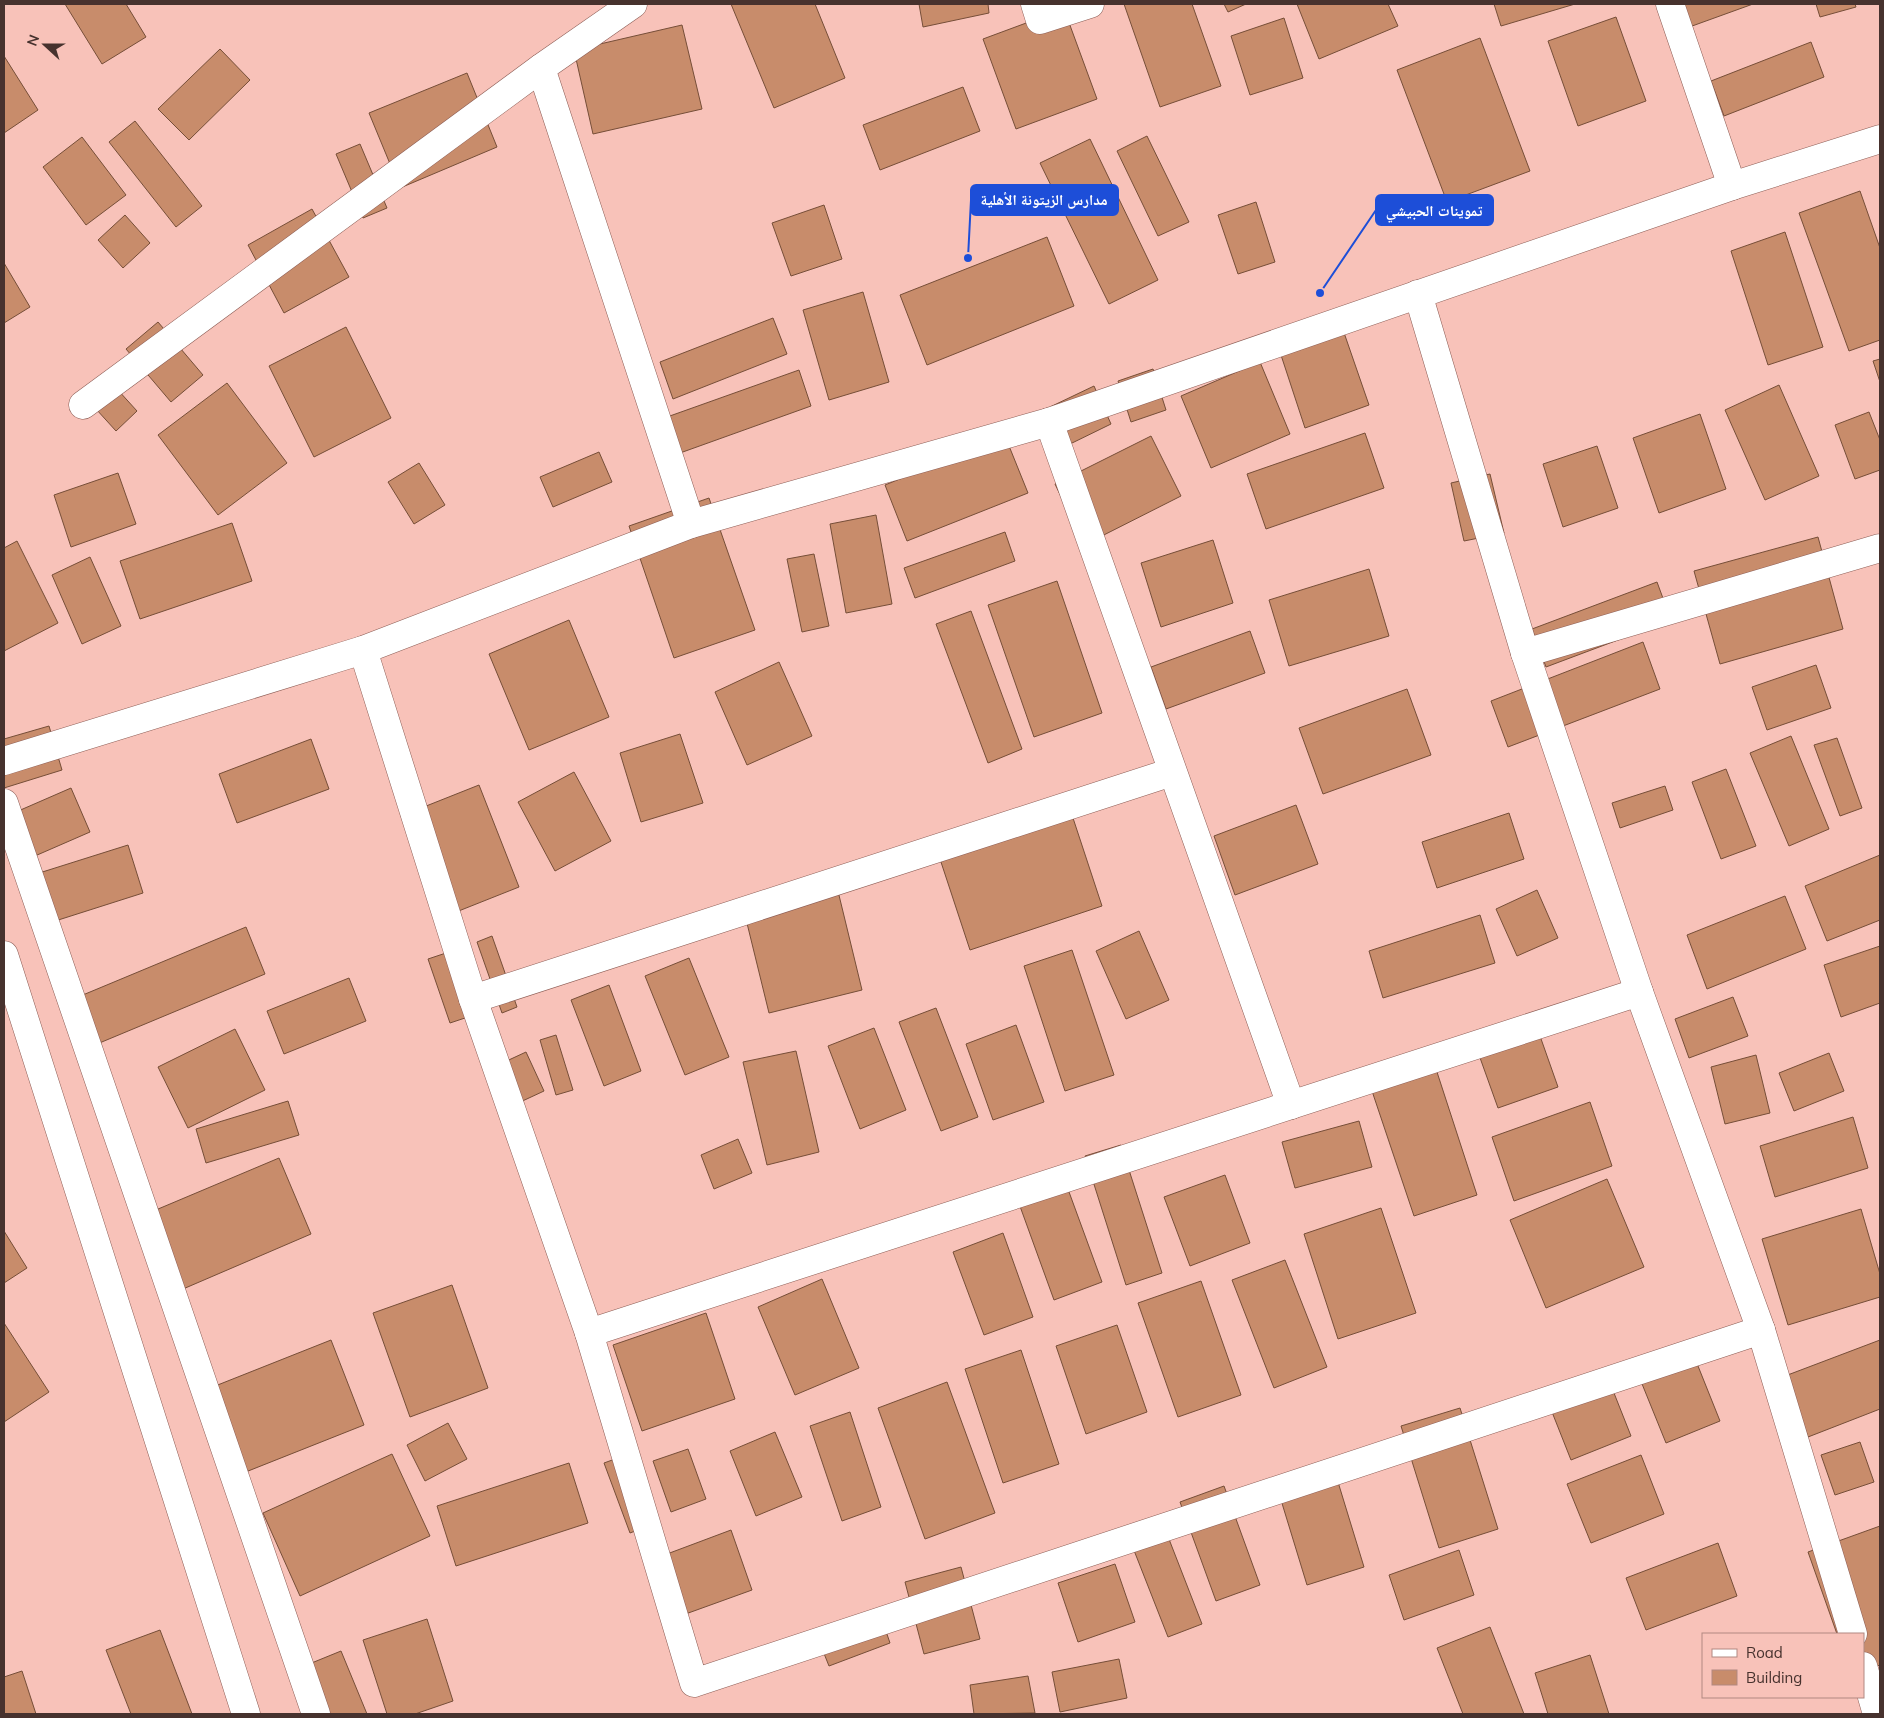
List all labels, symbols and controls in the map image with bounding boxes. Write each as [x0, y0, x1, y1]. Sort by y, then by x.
north arrow [20, 20, 70, 70]
text: N [23, 32, 43, 49]
callout: مدارس الزيتونة الأهلية [971, 185, 1118, 215]
text: مدارس الزيتونة الأهلية [980, 190, 1108, 209]
callout: تموينات الحبيشي [1376, 195, 1493, 225]
text: تموينات الحبيشي [1386, 201, 1482, 223]
legend [1702, 1633, 1864, 1698]
text: Road [1746, 1643, 1783, 1662]
text: Building [1746, 1668, 1802, 1687]

